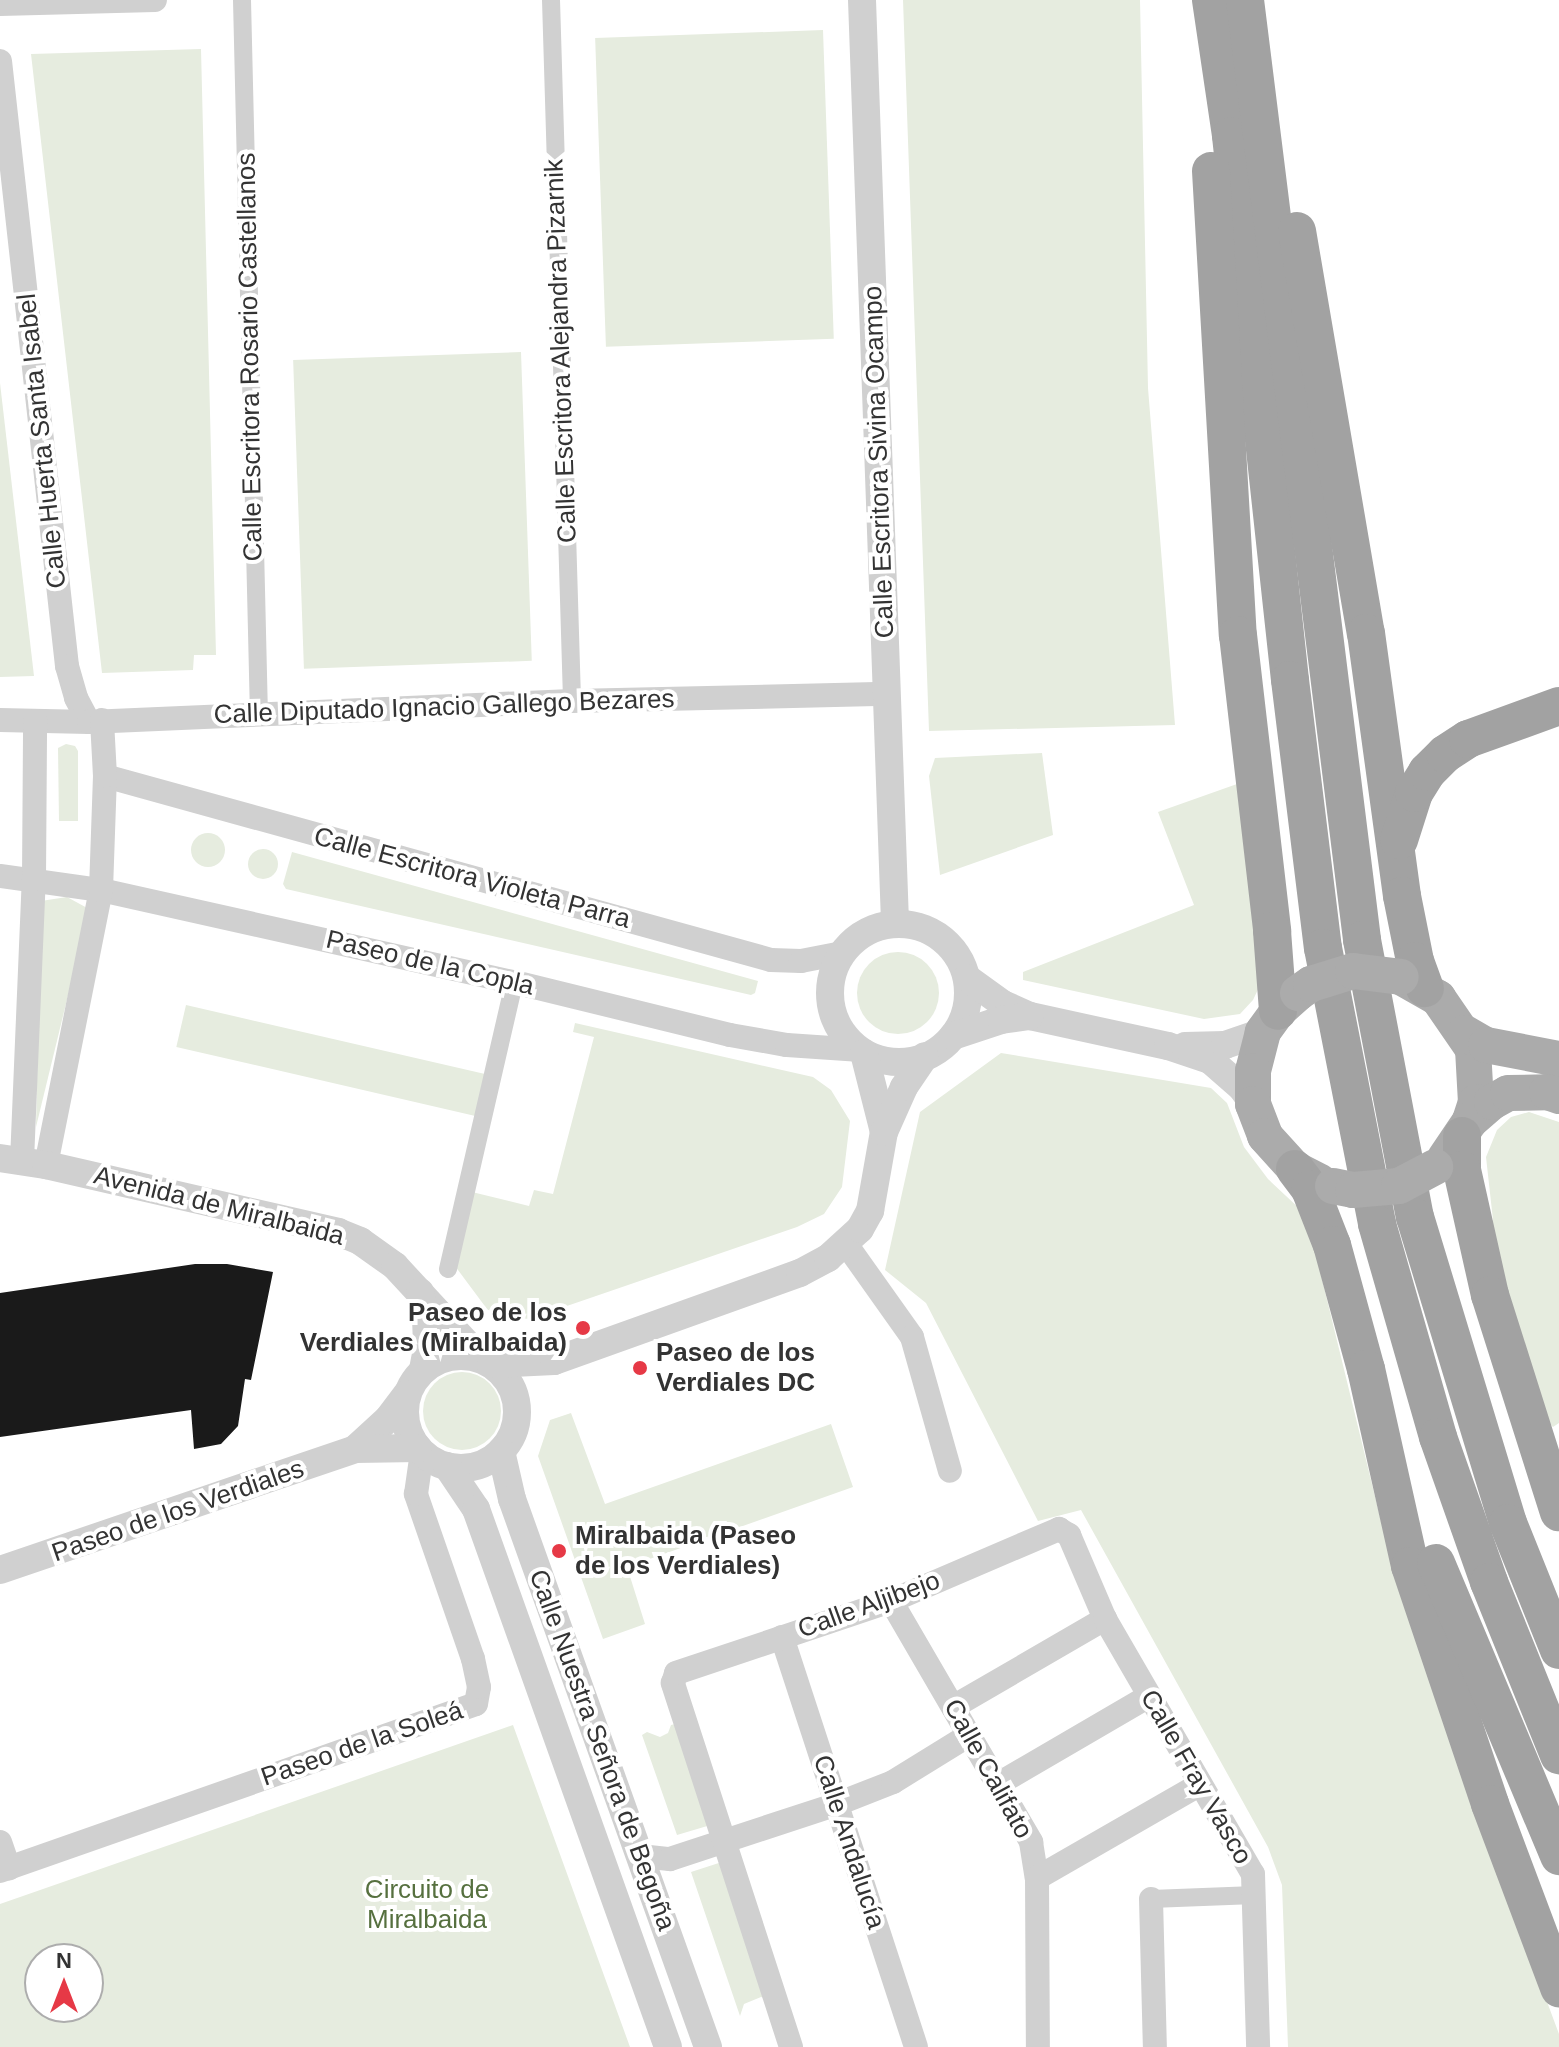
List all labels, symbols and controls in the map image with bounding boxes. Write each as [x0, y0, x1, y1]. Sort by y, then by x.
street label: Calle Escritora Rosario Castellanos [231, 152, 269, 562]
street label: Calle Escritora Alejandra Pizarnik [539, 158, 583, 544]
street label: Calle Escritora Sivina Ocampo [857, 285, 901, 639]
street label: Calle Huerta Santa Isabel [11, 292, 73, 590]
street label: Calle Diputado Ignacio Gallego Bezares [213, 683, 675, 731]
street label: Calle Escritora Violeta Parra [310, 821, 634, 935]
street label: Paseo de la Copla [323, 924, 537, 1002]
street label: Avenida de Miralbaida [91, 1160, 347, 1252]
place label: Paseo de los Verdiales (Miralbaida) [300, 1297, 567, 1358]
marker: Paseo de los Verdiales (Miralbaida) [574, 1319, 592, 1337]
place label: Paseo de los Verdiales DC [656, 1337, 815, 1398]
marker: Paseo de los Verdiales DC [631, 1359, 649, 1377]
street label: Paseo de los Verdiales [48, 1453, 308, 1569]
place label: Miralbaida (Paseo de los Verdiales) [575, 1520, 796, 1582]
marker: Miralbaida (Paseo de los Verdiales) [550, 1542, 568, 1560]
street label: Calle Nuestra Señora de Begoña [522, 1565, 682, 1935]
street label: Calle Aljibejo [793, 1565, 945, 1645]
street label: Calle Fray Vasco [1133, 1684, 1259, 1870]
street label: Calle Califato [937, 1694, 1039, 1844]
street label: Paseo de la Soleá [257, 1695, 467, 1793]
street label: Calle Andalucía [806, 1751, 892, 1933]
park label: Circuito de Miralbaida [365, 1874, 489, 1936]
north arrow [24, 1943, 104, 2023]
text: N [56, 1948, 72, 1973]

